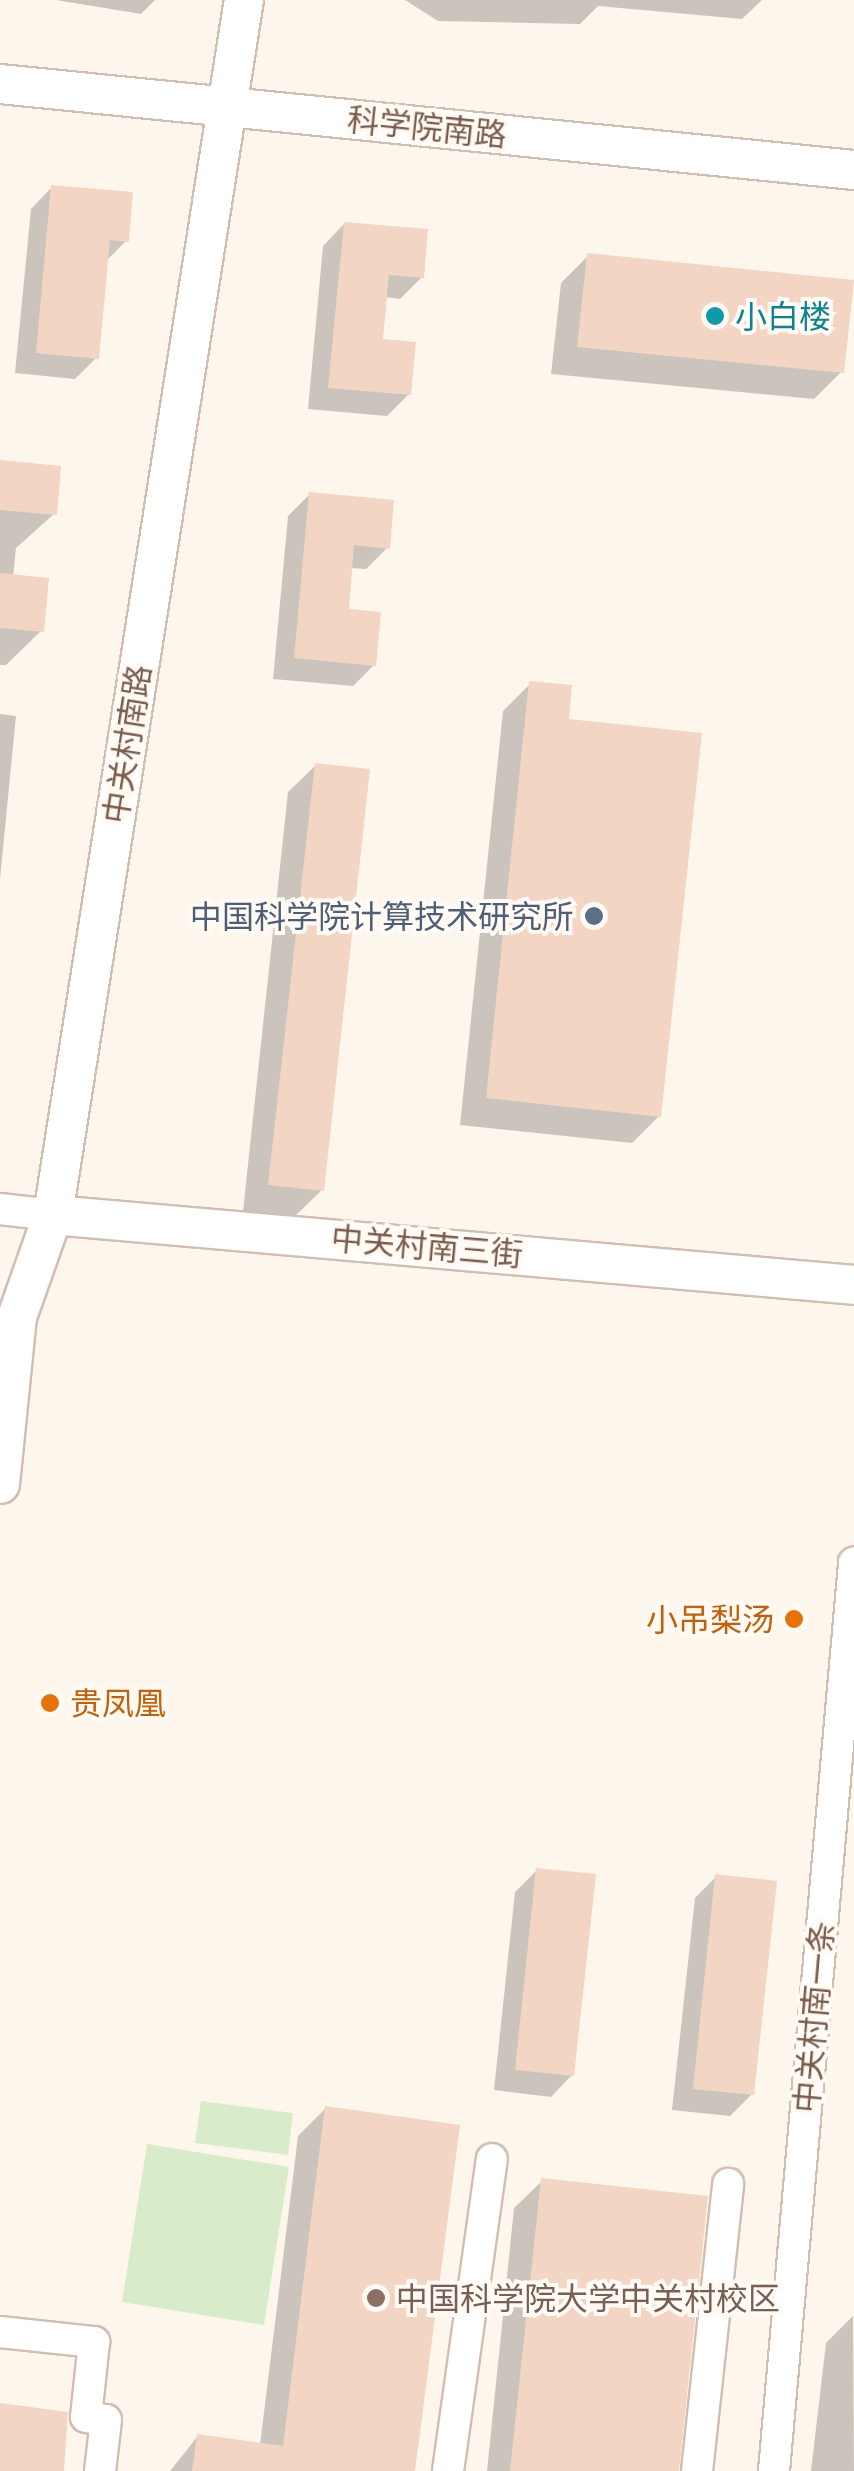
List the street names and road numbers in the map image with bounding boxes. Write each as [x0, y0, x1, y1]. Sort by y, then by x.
street label: 科学院南路 [345, 100, 509, 154]
street label: 中关村南路 [96, 662, 158, 826]
street label: 中关村南三街 [330, 1219, 524, 1273]
street label: 中关村南一条 [787, 1920, 841, 2114]

